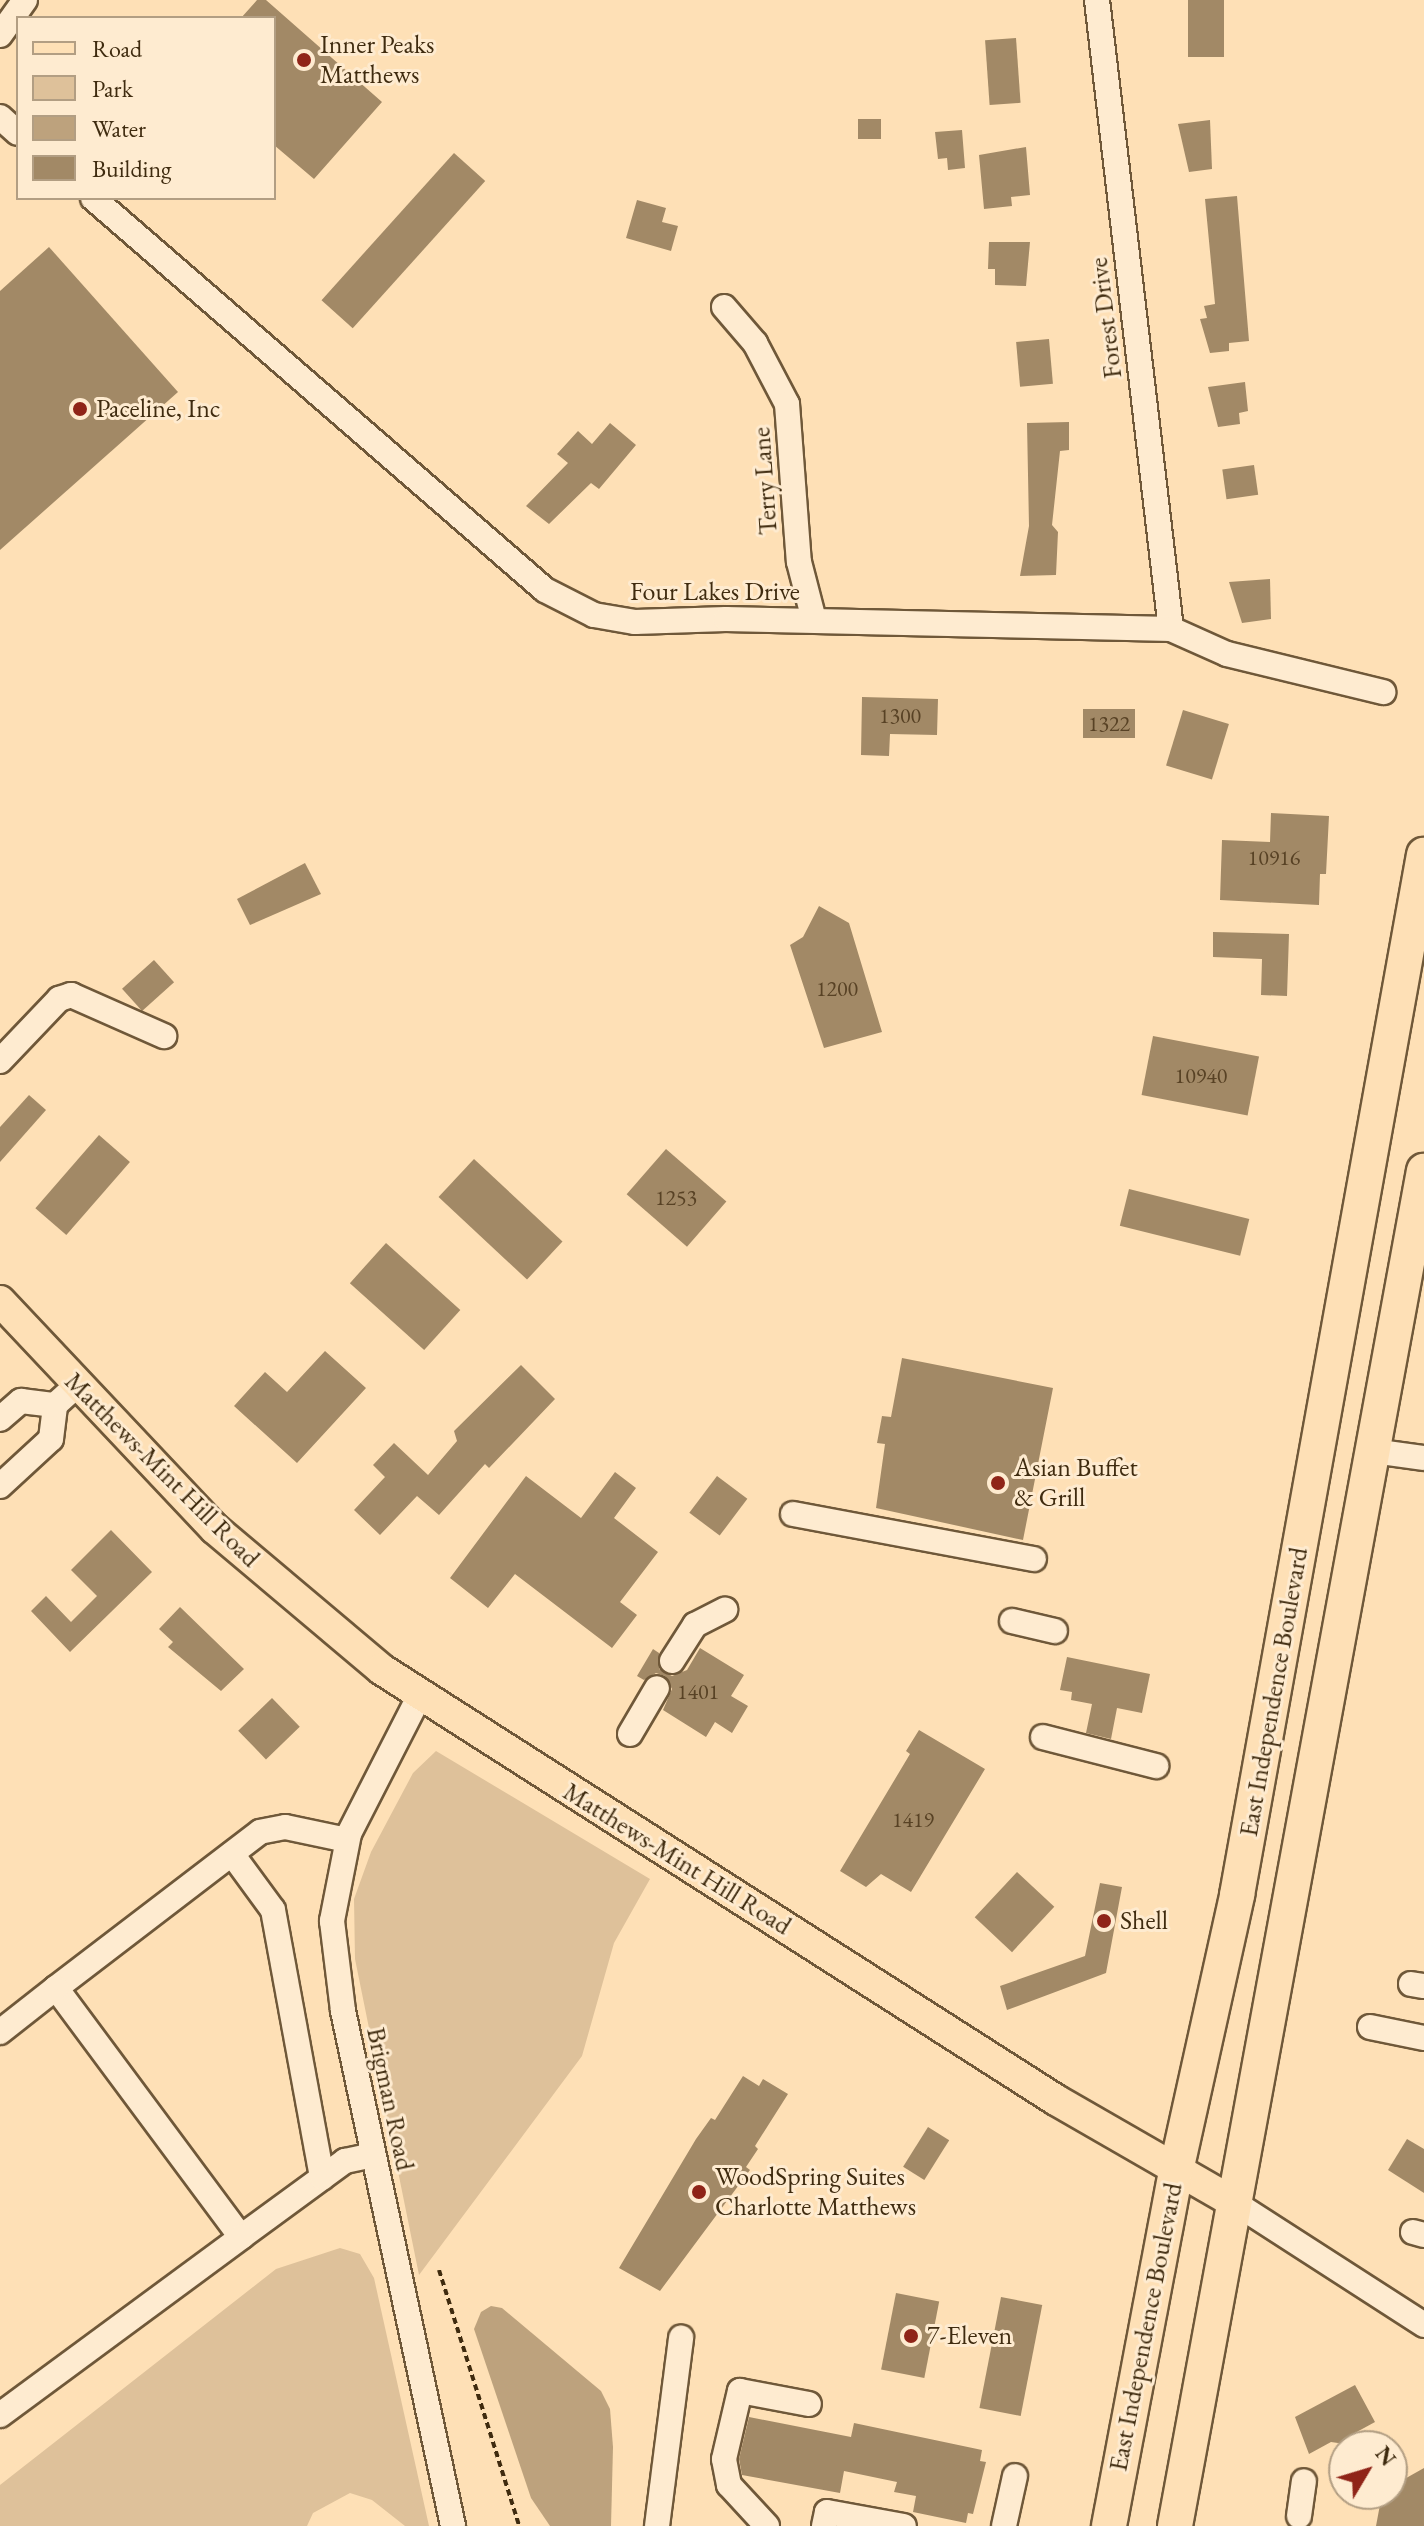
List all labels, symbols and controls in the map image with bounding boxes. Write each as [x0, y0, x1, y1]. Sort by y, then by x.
legend [16, 16, 276, 200]
place label: Inner Peaks Matthews [320, 29, 434, 90]
text: Road [92, 33, 142, 64]
marker: Inner Peaks Matthews [295, 51, 313, 69]
text: Park [92, 73, 133, 104]
text: Water [92, 113, 146, 144]
text: Building [92, 153, 172, 184]
street label: Forest Drive [1083, 256, 1129, 380]
place label: Paceline, Inc [96, 393, 220, 425]
marker: Paceline, Inc [71, 400, 89, 418]
street label: Terry Lane [746, 426, 784, 536]
street label: Four Lakes Drive [630, 576, 800, 608]
house number: 1300 [879, 703, 921, 729]
house number: 1322 [1088, 711, 1130, 737]
house number: 10916 [1248, 845, 1300, 871]
house number: 1200 [816, 976, 858, 1002]
house number: 10940 [1175, 1063, 1227, 1089]
house number: 1253 [655, 1185, 697, 1211]
street label: Matthews-Mint Hill Road [58, 1366, 266, 1574]
place label: Asian Buffet & Grill [1014, 1452, 1138, 1514]
marker: Asian Buffet & Grill [989, 1474, 1007, 1492]
street label: East Independence Boulevard [1233, 1545, 1315, 1839]
house number: 1401 [677, 1679, 719, 1705]
street label: Matthews-Mint Hill Road [557, 1776, 797, 1942]
house number: 1419 [892, 1807, 934, 1833]
place label: Shell [1120, 1905, 1168, 1937]
marker: Shell [1095, 1912, 1113, 1930]
street label: Brigman Road [360, 2025, 420, 2173]
place label: WoodSpring Suites Charlotte Matthews [715, 2161, 916, 2222]
street label: East Independence Boulevard [1103, 2180, 1189, 2474]
marker: WoodSpring Suites Charlotte Matthews [690, 2183, 708, 2201]
place label: 7-Eleven [927, 2320, 1012, 2352]
marker: 7-Eleven [902, 2327, 920, 2345]
north arrow [1328, 2430, 1408, 2510]
text: N [1369, 2440, 1403, 2472]

